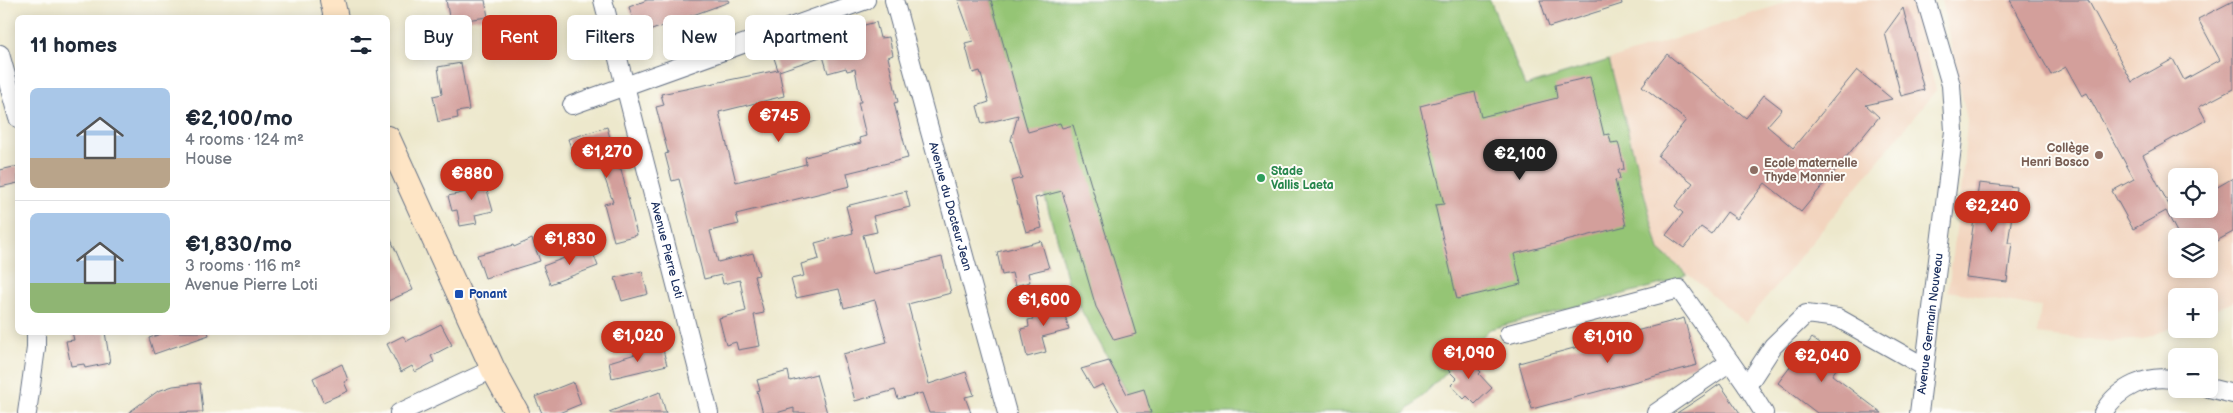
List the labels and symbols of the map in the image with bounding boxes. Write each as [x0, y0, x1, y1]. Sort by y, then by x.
pin: €745 [749, 100, 809, 143]
pin: €1,270 [566, 136, 648, 179]
pin: €2,100 [1479, 138, 1561, 181]
street label: Avenue du Docteur Jean [926, 140, 975, 273]
place label: Collège Henri Bosco [2021, 141, 2089, 170]
marker: Collège Henri Bosco [2093, 149, 2105, 161]
place label: Ecole maternelle Thyde Monnier [1764, 156, 1857, 185]
pin: €880 [442, 158, 502, 201]
place label: Stade Vallis Laeta [1271, 164, 1334, 193]
marker: Ecole maternelle Thyde Monnier [1748, 164, 1760, 176]
marker: Stade Vallis Laeta [1255, 172, 1267, 184]
pin: €2,240 [1951, 190, 2033, 233]
street label: Avenue Pierre Loti [647, 200, 687, 300]
pin: €1,830 [529, 224, 611, 266]
street label: Avenue Germain Nouveau [1914, 252, 1946, 395]
pin: €1,600 [1003, 284, 1085, 327]
place label: Ponant [469, 287, 507, 302]
marker: Ponant [453, 288, 465, 300]
pin: €1,020 [597, 320, 679, 363]
pin: €1,010 [1567, 322, 1649, 364]
pin: €1,090 [1428, 338, 1510, 380]
pin: €2,040 [1781, 340, 1863, 383]

